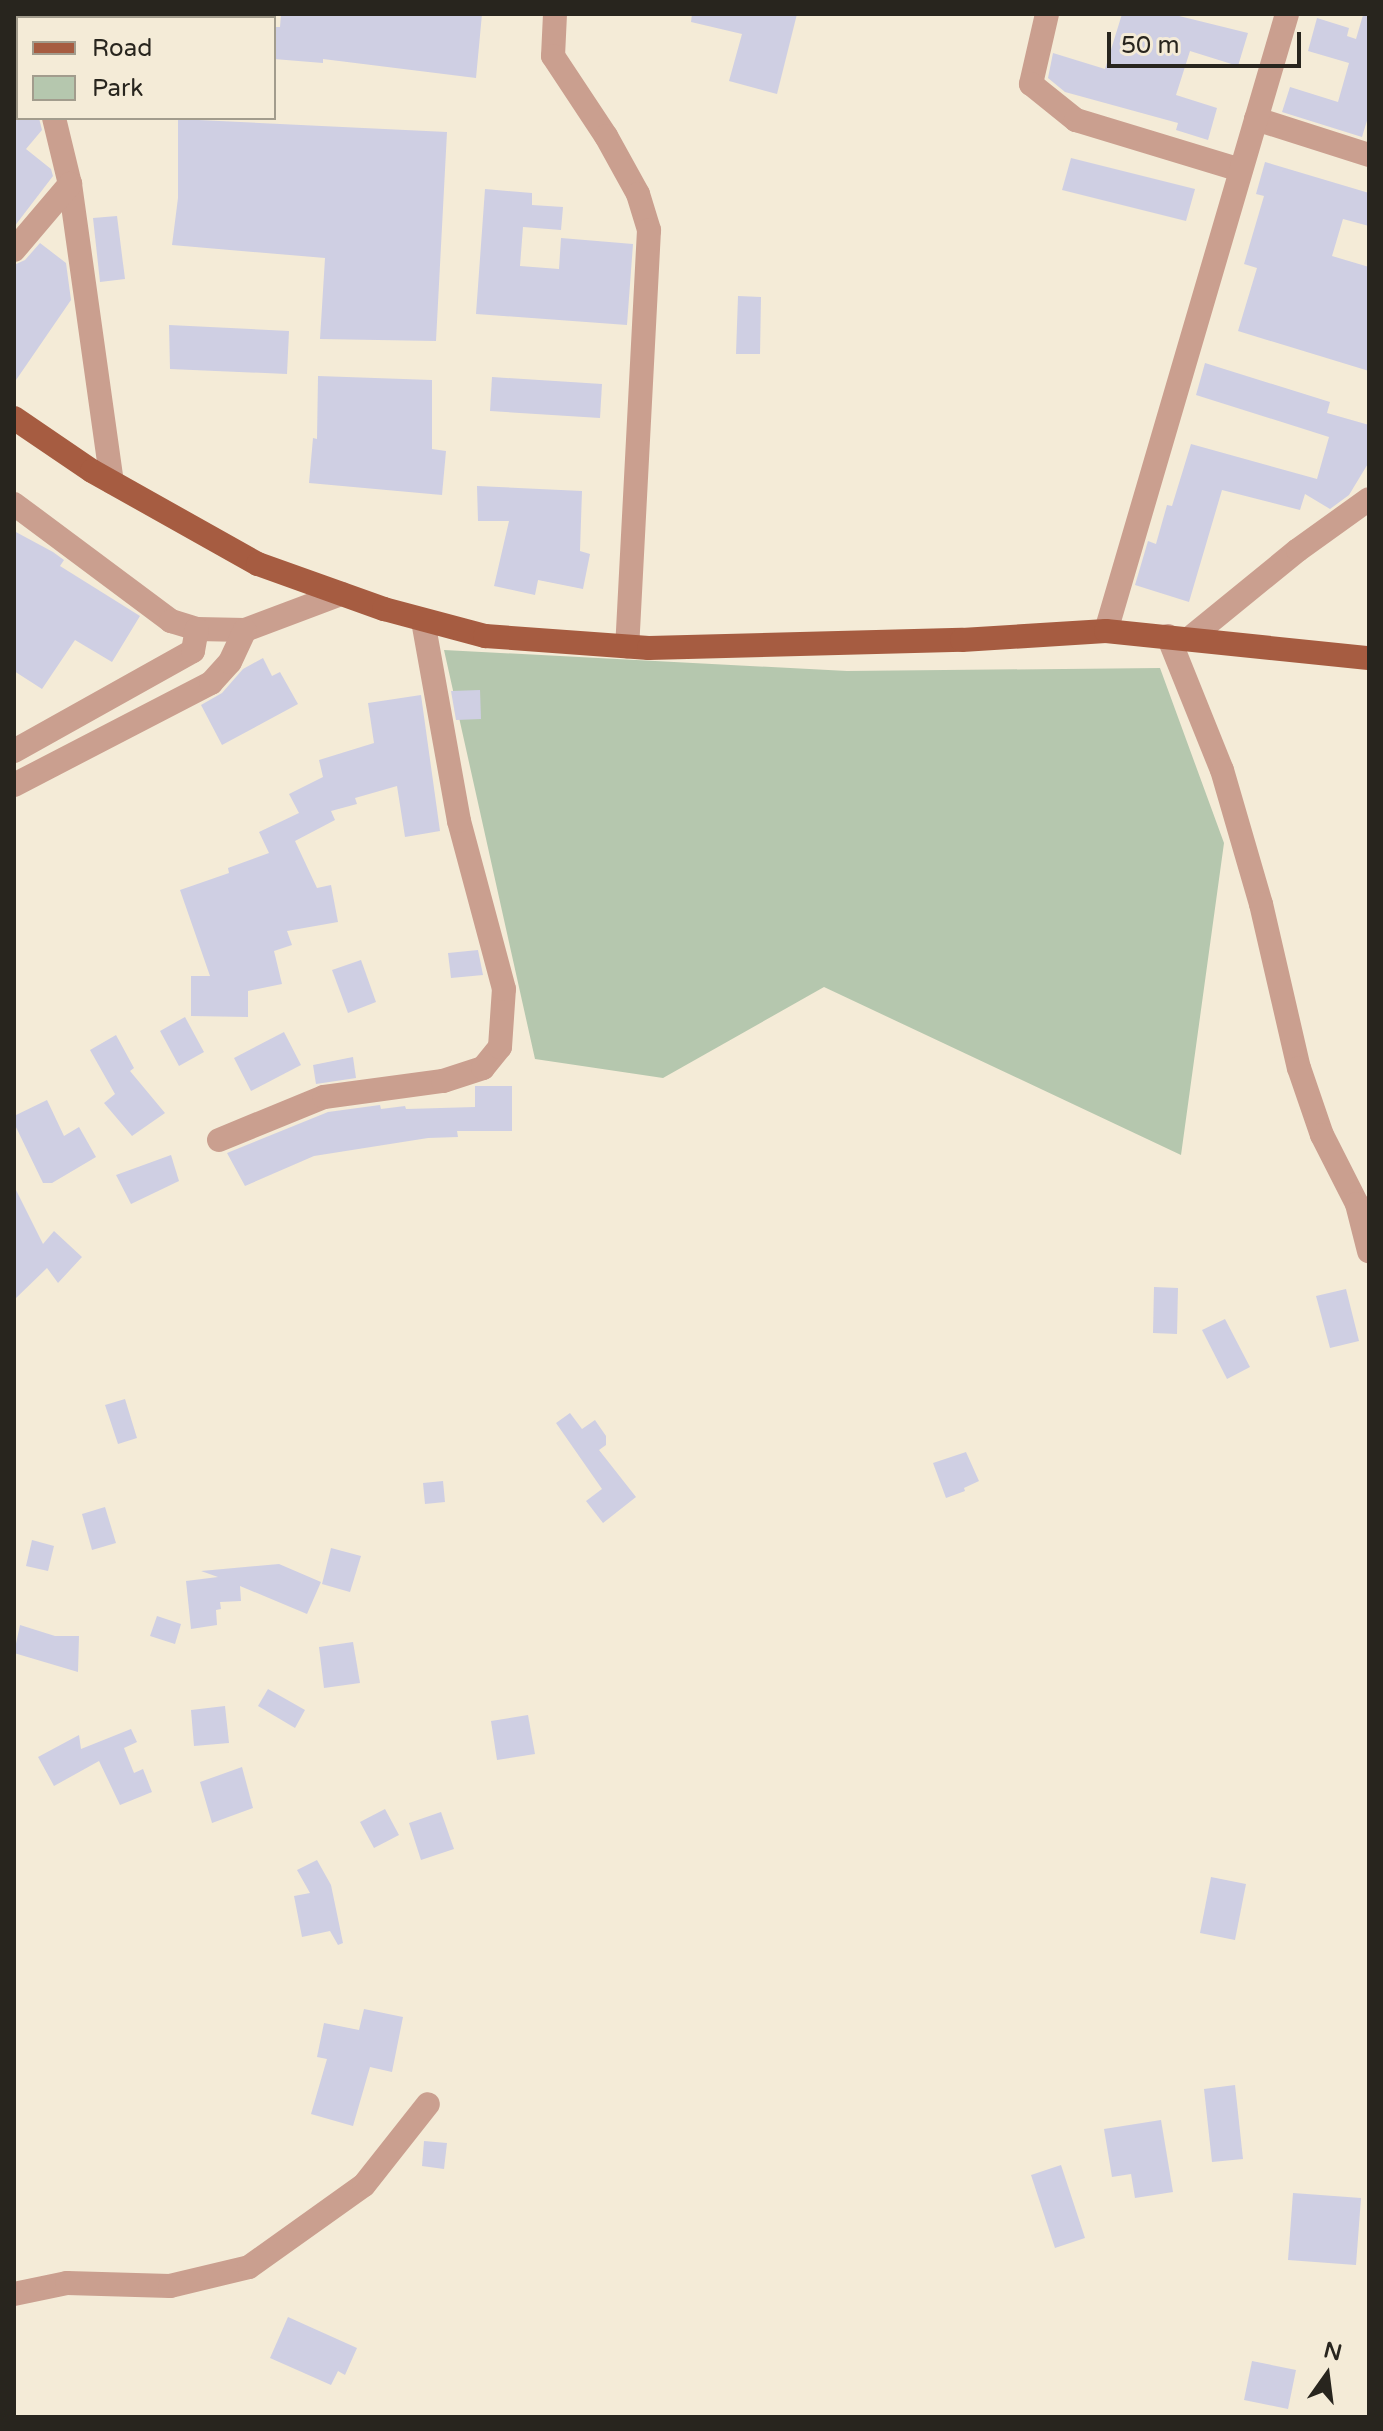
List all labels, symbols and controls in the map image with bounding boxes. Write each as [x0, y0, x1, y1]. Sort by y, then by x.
legend [16, 16, 276, 120]
scale bar [1111, 16, 1305, 66]
text: 50 m [1121, 31, 1179, 60]
text: Road [92, 34, 152, 63]
text: Park [92, 74, 143, 103]
north arrow [1287, 2335, 1367, 2415]
text: N [1321, 2337, 1345, 2366]

